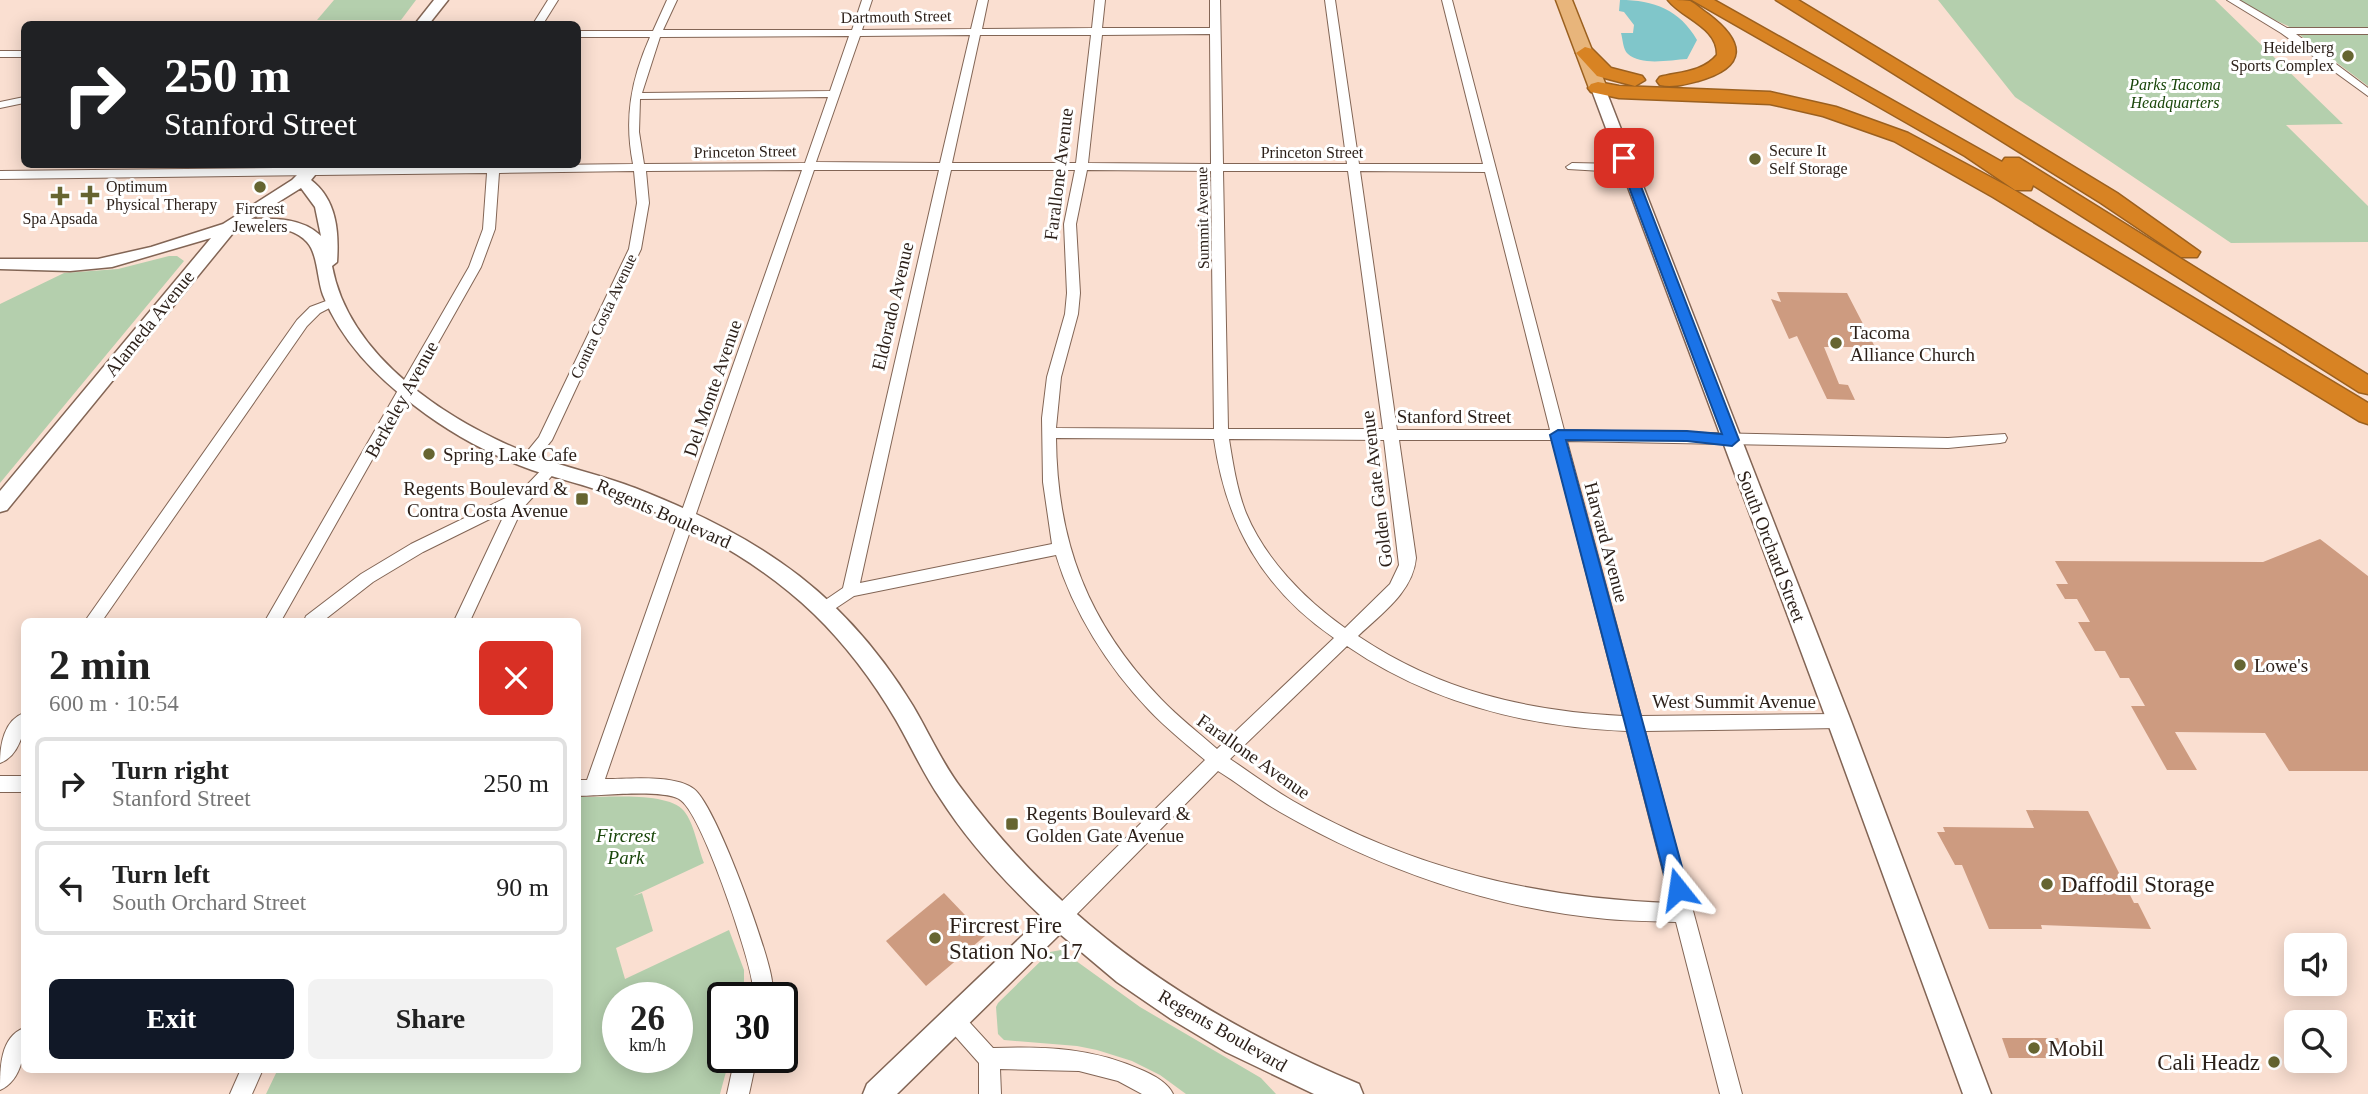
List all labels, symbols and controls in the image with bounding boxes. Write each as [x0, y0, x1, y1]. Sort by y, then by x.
street label: Dartmouth Street [841, 7, 952, 26]
place label: Heidelberg Sports Complex [2230, 39, 2334, 75]
text: 250 m [164, 48, 291, 103]
marker: Heidelberg Sports Complex [2340, 48, 2356, 64]
icon: right [49, 49, 140, 140]
park label: Parks Tacoma Headquarters [2128, 76, 2221, 112]
text: Stanford Street [164, 106, 357, 142]
street label: Farallone Avenue [1040, 107, 1077, 241]
pin [1594, 128, 1654, 188]
icon: arrive [1605, 139, 1643, 177]
street label: Princeton Street [694, 142, 797, 161]
place label: Secure It Self Storage [1769, 142, 1848, 178]
street label: Princeton Street [1261, 144, 1364, 161]
marker: Secure It Self Storage [1747, 151, 1763, 167]
street label: Summit Avenue [1193, 167, 1212, 269]
place label: Optimum Physical Therapy [106, 178, 217, 214]
marker: Fircrest Jewelers [252, 179, 268, 195]
marker: Optimum Physical Therapy [80, 185, 100, 205]
marker: Spa Apsada [50, 186, 70, 206]
place label: Fircrest Jewelers [232, 200, 288, 235]
place label: Spa Apsada [22, 210, 98, 228]
street label: Eldorado Avenue [868, 240, 917, 372]
street label: Contra Costa Avenue [567, 251, 640, 381]
street label: Alameda Avenue [100, 266, 198, 380]
street label: Del Monte Avenue [679, 317, 746, 459]
place label: Tacoma Alliance Church [1850, 322, 1976, 365]
marker: Tacoma Alliance Church [1828, 335, 1844, 351]
street label: Berkeley Avenue [361, 337, 442, 461]
street label: Stanford Street [1397, 406, 1512, 427]
street label: Golden Gate Avenue [1356, 409, 1397, 569]
place label: Spring Lake Cafe [443, 444, 577, 465]
marker: Spring Lake Cafe [421, 446, 437, 462]
street label: South Orchard Street [1733, 468, 1810, 625]
street label: Regents Boulevard [593, 474, 735, 553]
place label: Regents Boulevard & Contra Costa Avenue [403, 478, 568, 521]
street label: Harvard Avenue [1580, 480, 1633, 605]
marker: Regents Boulevard & Contra Costa Avenue [574, 491, 590, 507]
button: close [479, 641, 553, 715]
text: 2 min [49, 642, 151, 688]
place label: Lowe's [2254, 655, 2308, 676]
marker: Lowe's [2232, 657, 2248, 673]
text: 600 m · 10:54 [49, 691, 179, 716]
street label: West Summit Avenue [1652, 691, 1816, 712]
street label: Farallone Avenue [1193, 710, 1314, 803]
text: Turn right [112, 756, 229, 785]
icon: right [53, 765, 91, 803]
text: 250 m [483, 769, 549, 798]
text: Stanford Street [112, 786, 251, 811]
place label: Regents Boulevard & Golden Gate Avenue [1026, 803, 1191, 846]
marker: Regents Boulevard & Golden Gate Avenue [1004, 816, 1020, 832]
park label: Fircrest Park [595, 825, 657, 868]
position arrow [1641, 852, 1715, 926]
text: Turn left [112, 860, 210, 889]
icon: left [53, 869, 91, 907]
place label: Daffodil Storage [2061, 872, 2215, 897]
text: 90 m [496, 873, 549, 902]
marker: Daffodil Storage [2039, 876, 2055, 892]
text: South Orchard Street [112, 890, 306, 915]
place label: Fircrest Fire Station No. 17 [949, 913, 1083, 964]
marker: Fircrest Fire Station No. 17 [927, 930, 943, 946]
map controls [2284, 933, 2347, 1073]
button: sound [2284, 933, 2347, 996]
button: Exit [49, 979, 294, 1059]
button: Share [308, 979, 553, 1059]
speed limit sign: 30 [707, 982, 798, 1073]
street label: Regents Boulevard [1155, 985, 1291, 1076]
text: 26 [630, 999, 665, 1038]
button: search [2284, 1010, 2347, 1073]
text: km/h [629, 1035, 666, 1055]
place label: Mobil [2048, 1036, 2104, 1061]
marker: Mobil [2026, 1040, 2042, 1056]
place label: Cali Headz [2157, 1050, 2260, 1075]
marker: Cali Headz [2266, 1054, 2282, 1070]

